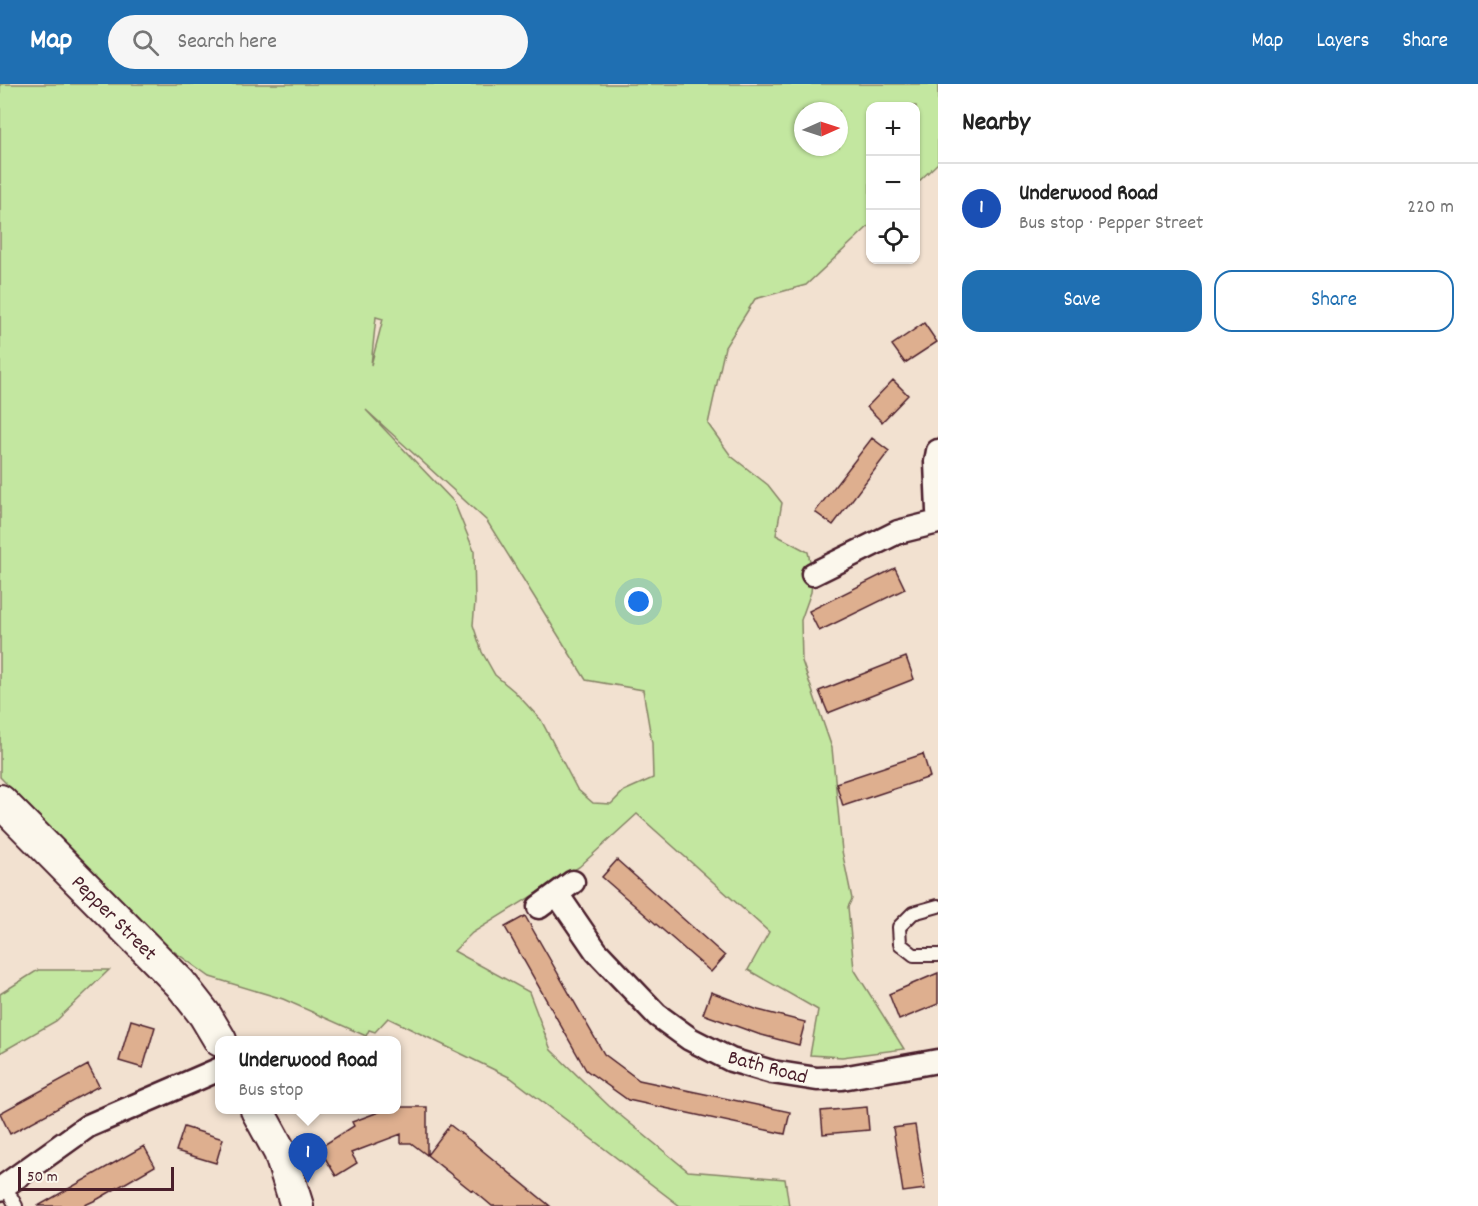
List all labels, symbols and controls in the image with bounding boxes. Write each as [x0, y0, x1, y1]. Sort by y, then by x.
search box [108, 15, 528, 69]
text: Map [30, 22, 72, 62]
icon: search [129, 26, 162, 59]
text: Search here [177, 27, 277, 58]
text: Map [1252, 27, 1283, 57]
text: Layers [1316, 27, 1369, 57]
text: Share [1402, 27, 1448, 57]
north arrow [794, 102, 848, 156]
map controls [866, 102, 920, 264]
button: + [866, 102, 920, 156]
text: Nearby [962, 105, 1030, 142]
button: − [866, 156, 920, 210]
text: Underwood Road [1019, 179, 1158, 210]
text: 1 [979, 194, 984, 222]
text: 220 m [1407, 194, 1454, 222]
button: locate [866, 210, 920, 264]
text: Bus stop · Pepper Street [1019, 210, 1203, 238]
button: Save [962, 270, 1202, 332]
button: Share [1214, 270, 1454, 332]
your location [624, 587, 653, 616]
street label: Pepper Street [63, 869, 163, 969]
popup [215, 1036, 401, 1114]
street label: Bath Road [724, 1044, 810, 1094]
text: Underwood Road [238, 1046, 378, 1077]
text: Bus stop [238, 1077, 303, 1105]
pin: 1 [288, 1134, 328, 1183]
scale bar [18, 1164, 174, 1192]
text: 50 m [27, 1166, 58, 1189]

